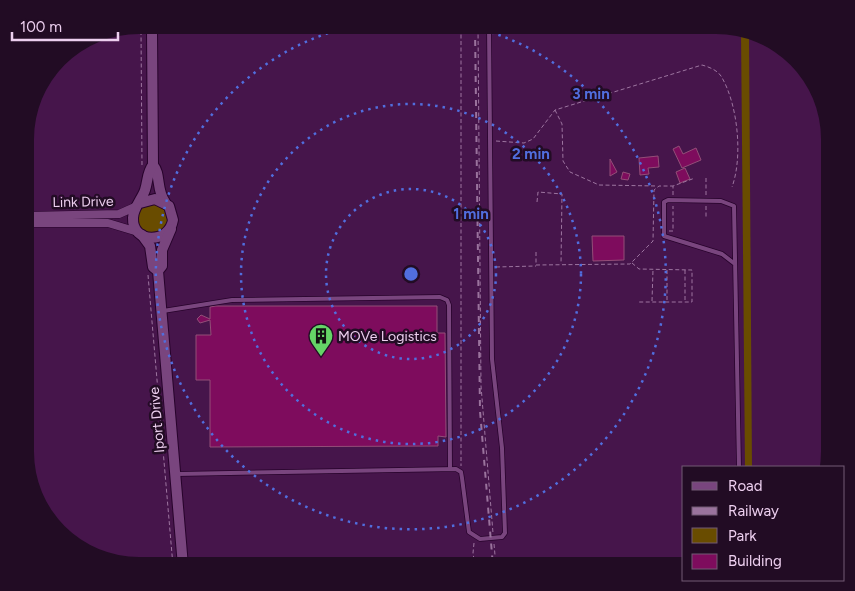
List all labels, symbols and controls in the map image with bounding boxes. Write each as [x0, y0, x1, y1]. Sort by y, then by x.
scale bar [12, 10, 119, 42]
text: 100 m [20, 18, 62, 36]
text: 3 min [572, 85, 610, 103]
text: 2 min [512, 145, 550, 163]
street label: Link Drive [52, 193, 114, 211]
text: 1 min [453, 205, 489, 223]
centre of rings [402, 265, 420, 283]
building icon: MOVe Logistics [308, 323, 334, 357]
place label: MOVe Logistics [338, 328, 437, 345]
street label: Iport Drive [146, 386, 168, 454]
legend [682, 466, 845, 581]
text: Road [728, 477, 763, 495]
text: Railway [728, 502, 779, 520]
text: Park [728, 527, 757, 545]
text: Building [728, 552, 782, 570]

